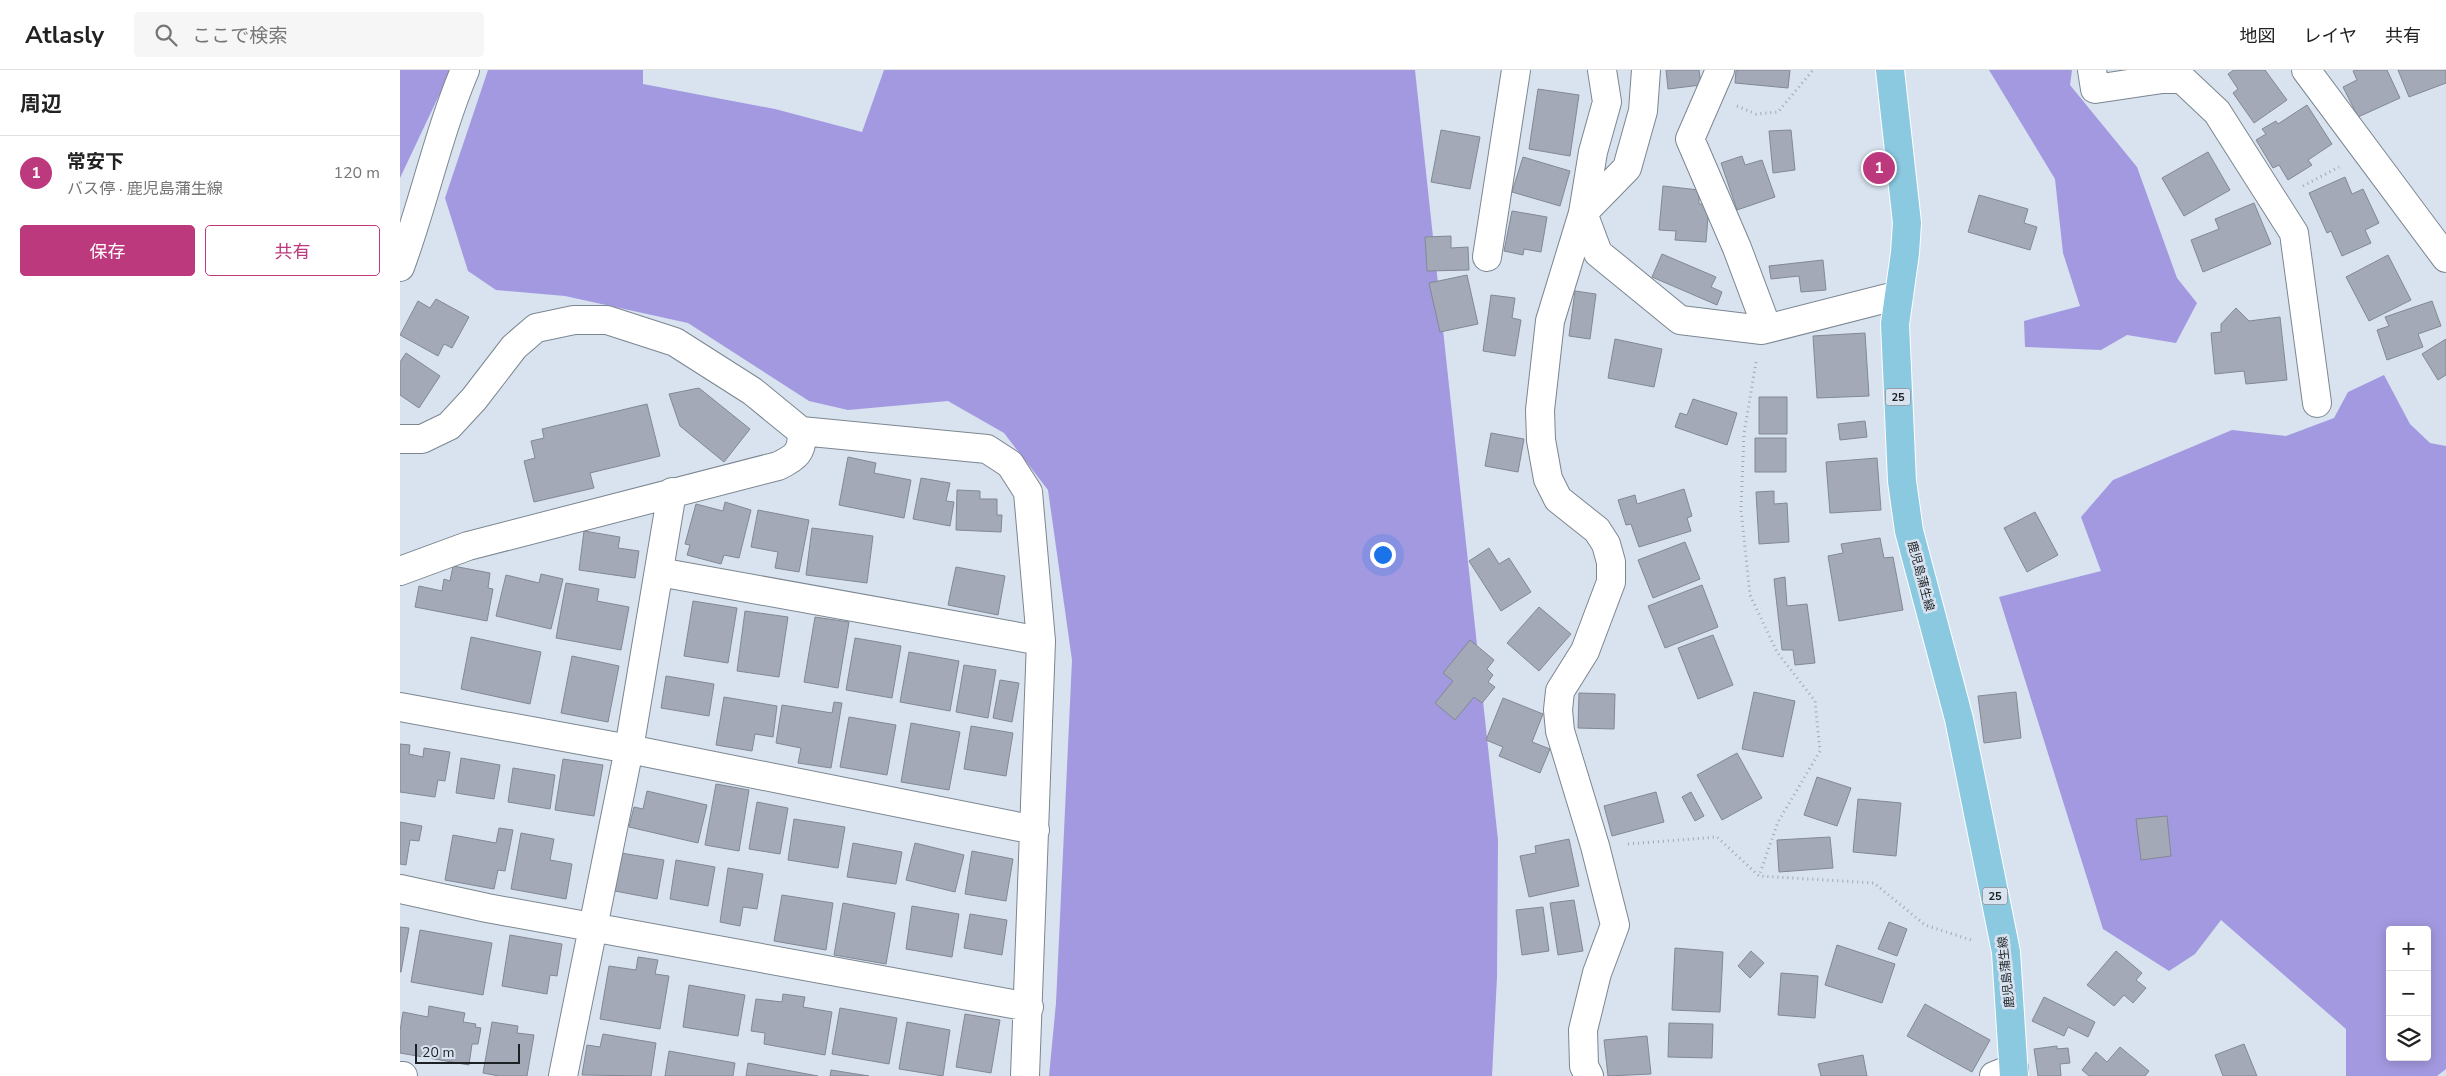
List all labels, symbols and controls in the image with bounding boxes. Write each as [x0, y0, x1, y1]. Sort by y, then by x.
search box [134, 12, 484, 57]
text: Atlasly [25, 19, 104, 51]
icon: search [152, 21, 180, 49]
text: ここで検索 [192, 23, 287, 49]
text: 地図 [2240, 24, 2276, 48]
text: レイヤ [2304, 24, 2357, 48]
text: 共有 [2385, 24, 2421, 48]
text: 周辺 [20, 90, 62, 118]
text: 常安下 [67, 149, 124, 175]
pin: 1 [1863, 149, 1895, 187]
text: 1 [31, 162, 41, 184]
text: 120 m [333, 162, 380, 184]
text: バス停 · 鹿児島蒲生線 [67, 178, 223, 200]
button: 保存 [20, 225, 195, 276]
button: 共有 [205, 225, 380, 276]
road number: 25 [1886, 388, 1910, 406]
street label: 鹿児島蒲生線 [1904, 539, 1938, 613]
your location [1370, 542, 1396, 568]
road number: 25 [1982, 888, 2008, 904]
map controls [2386, 926, 2431, 1061]
button: + [2386, 926, 2431, 971]
street label: 鹿児島蒲生線 [1994, 935, 2018, 1009]
button: − [2386, 971, 2431, 1016]
button: layers [2386, 1016, 2431, 1061]
scale bar [415, 1041, 520, 1064]
text: 20 m [422, 1043, 454, 1062]

